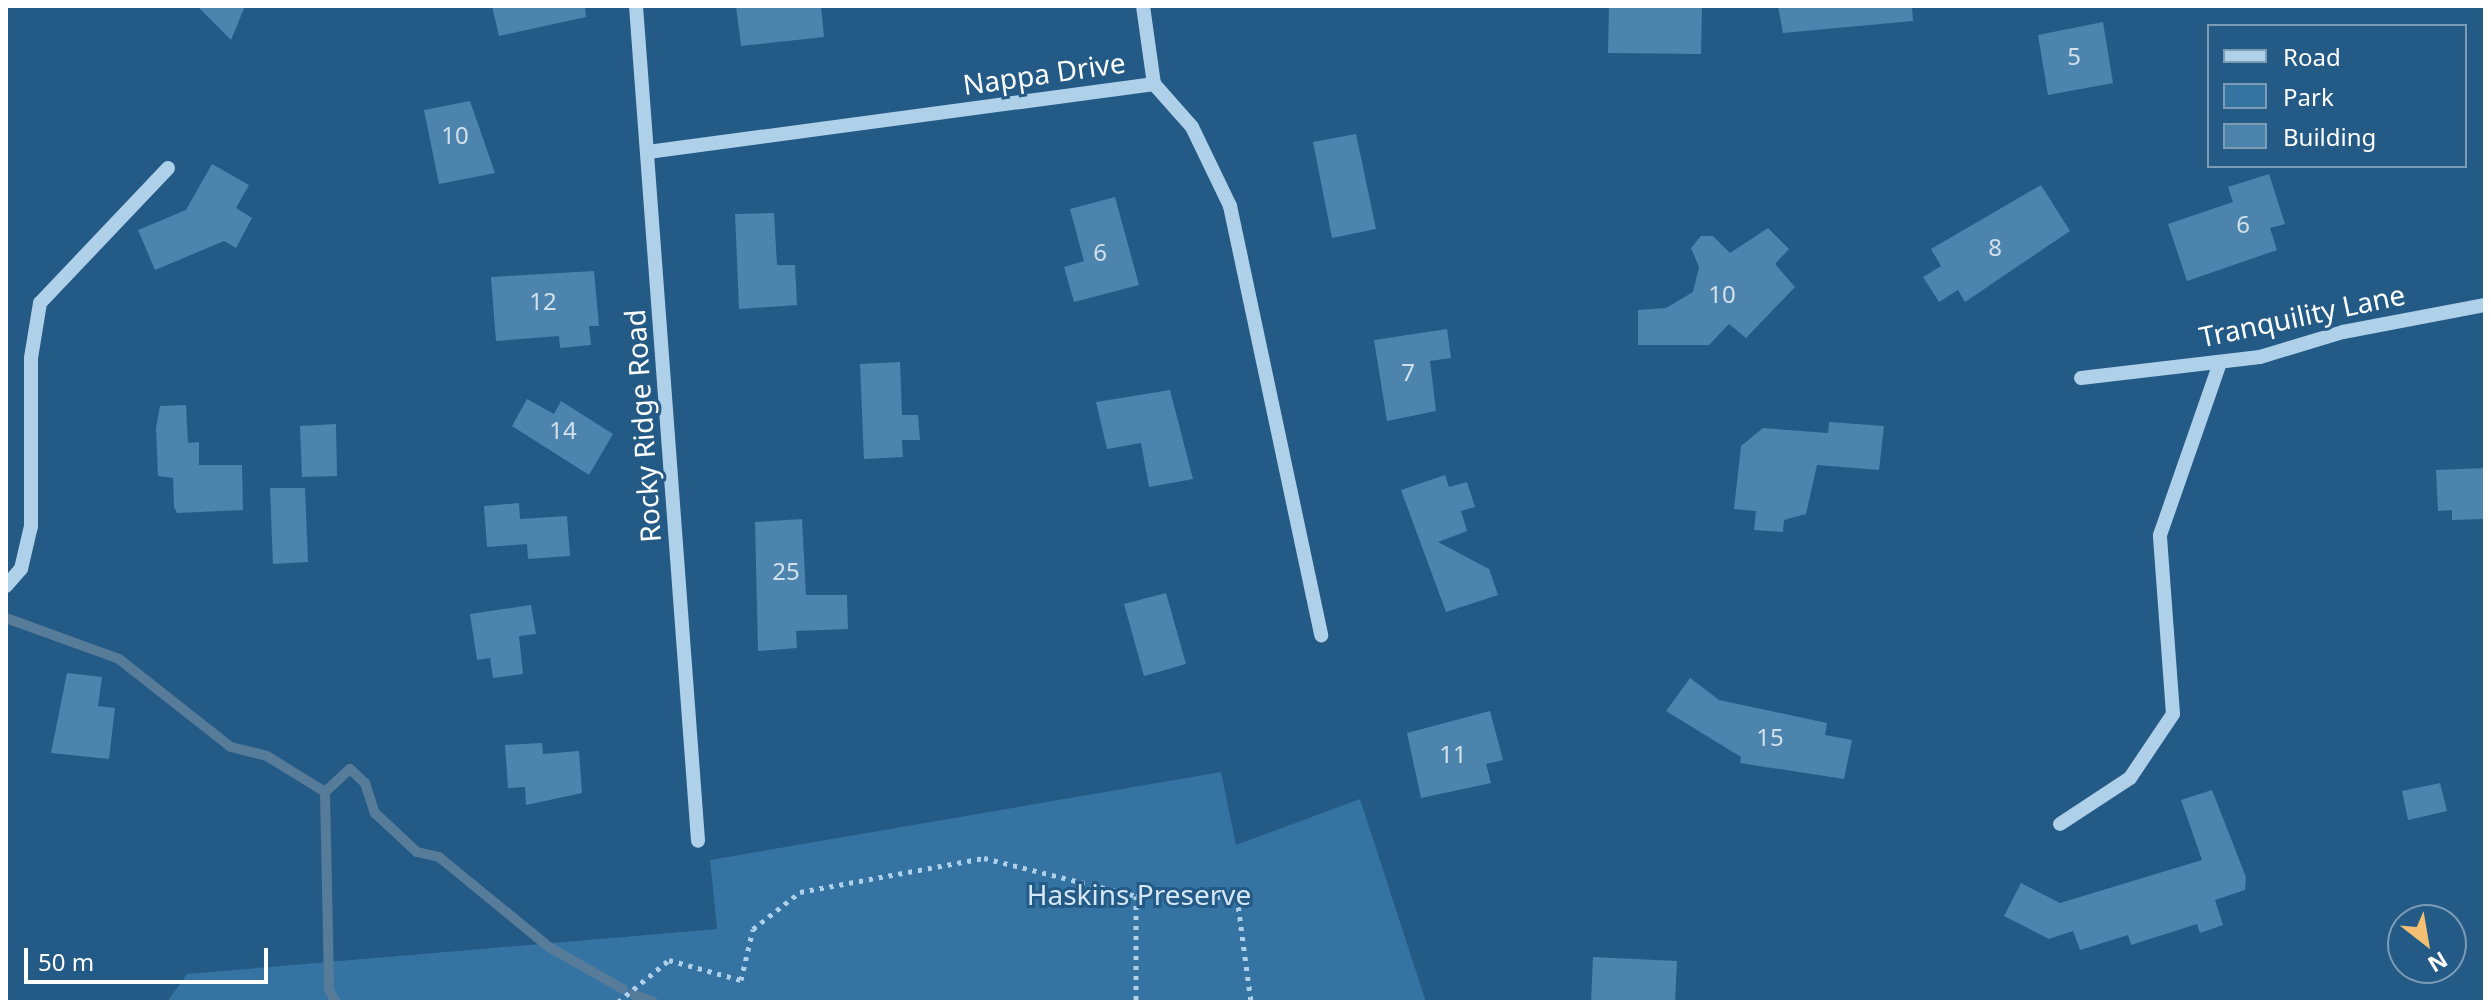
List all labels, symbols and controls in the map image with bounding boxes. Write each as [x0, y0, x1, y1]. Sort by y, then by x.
legend [2207, 24, 2467, 168]
text: Road [2283, 40, 2341, 73]
house number: 5 [2067, 42, 2081, 70]
street label: Nappa Drive [961, 45, 1127, 101]
text: Park [2283, 80, 2334, 113]
text: Building [2283, 120, 2376, 153]
house number: 10 [441, 121, 469, 149]
house number: 6 [2236, 210, 2250, 238]
house number: 8 [1988, 233, 2002, 261]
house number: 6 [1093, 238, 1107, 266]
street label: Tranquility Lane [2196, 277, 2408, 353]
house number: 10 [1708, 280, 1736, 308]
house number: 12 [529, 287, 557, 315]
street label: Rocky Ridge Road [617, 308, 667, 544]
house number: 7 [1401, 358, 1415, 386]
house number: 14 [549, 416, 577, 444]
house number: 25 [772, 557, 800, 585]
house number: 15 [1756, 723, 1784, 751]
house number: 11 [1439, 740, 1467, 768]
park label: Haskins Preserve [1027, 877, 1251, 911]
north arrow [2387, 904, 2467, 984]
scale bar [28, 932, 272, 982]
text: 50 m [38, 945, 94, 978]
text: N [2423, 945, 2454, 980]

